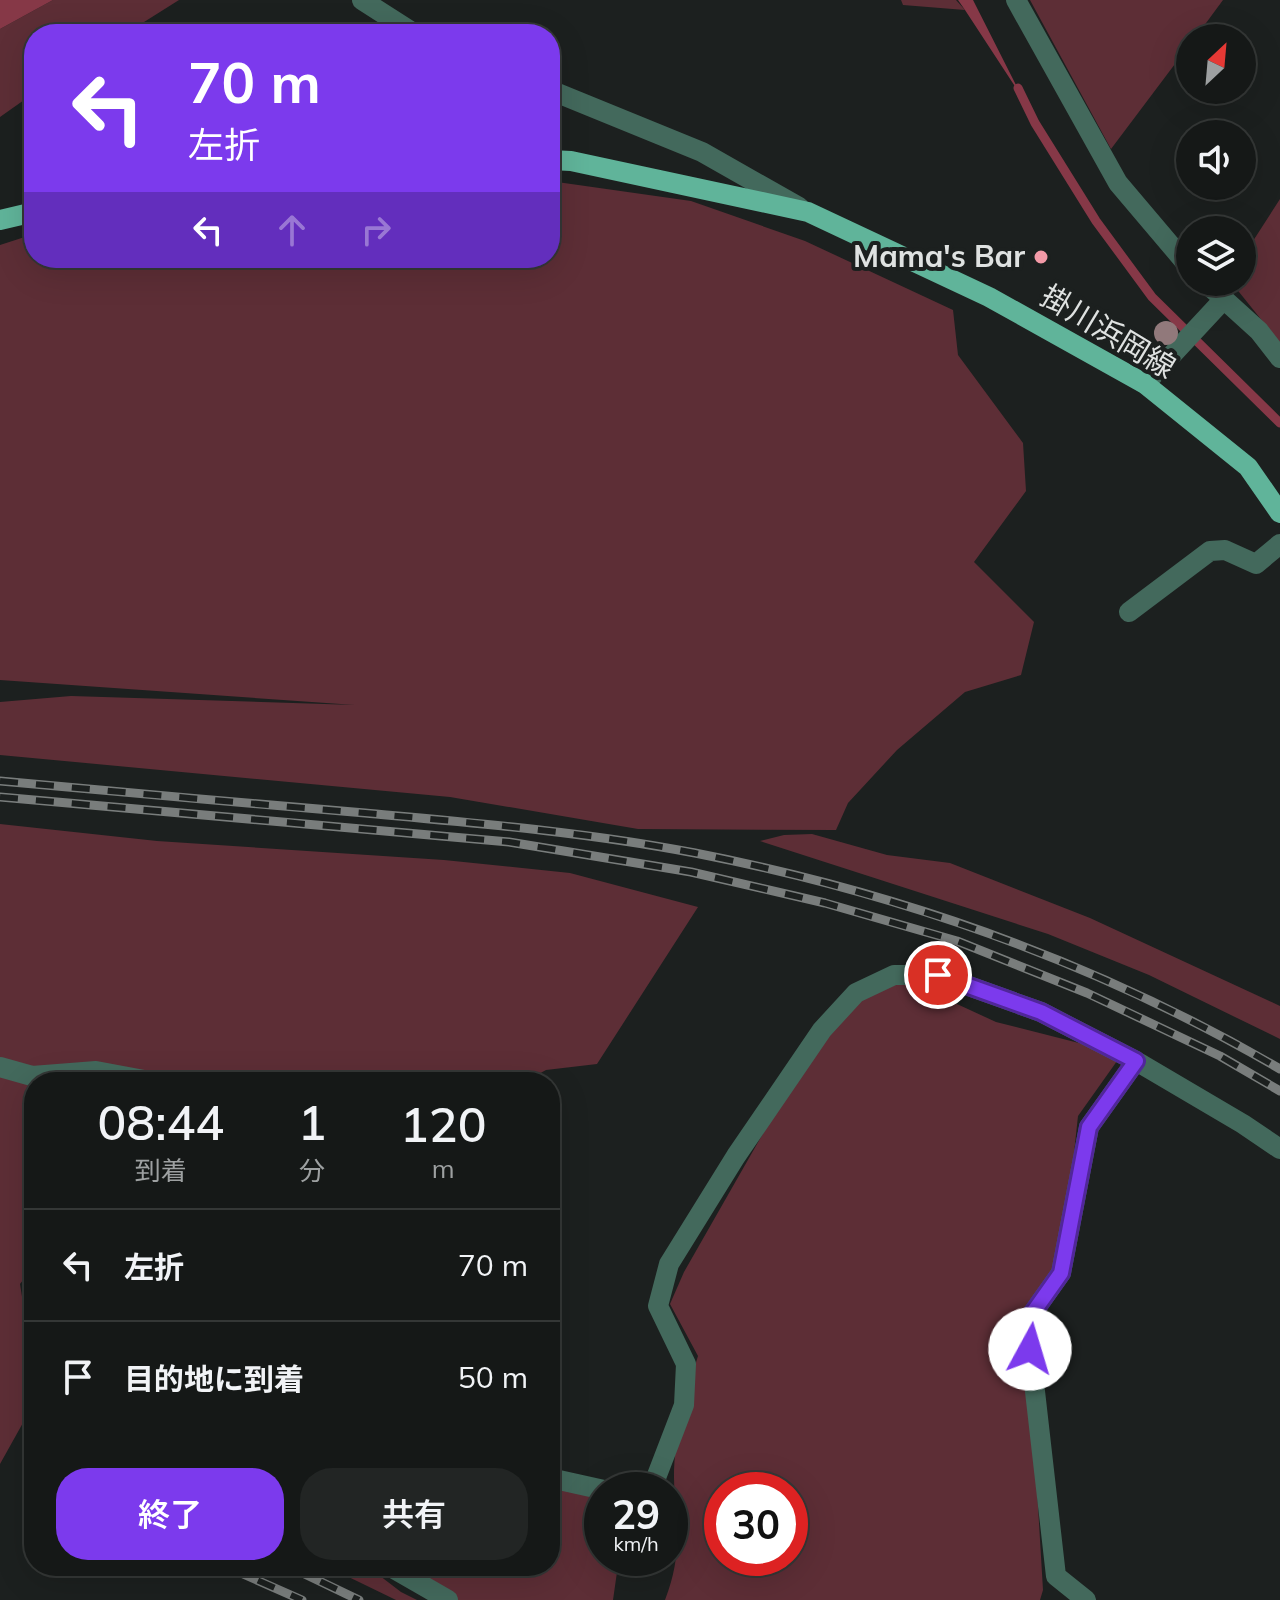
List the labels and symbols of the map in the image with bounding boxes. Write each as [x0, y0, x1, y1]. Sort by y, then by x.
north arrow [1176, 24, 1256, 104]
place label: Mama's Bar [853, 237, 1025, 275]
marker: Mama's Bar [1032, 248, 1050, 266]
street label: 掛川浜岡線 [1034, 276, 1183, 386]
pin [904, 941, 972, 1009]
position arrow [988, 1307, 1072, 1391]
speed limit sign: 30 [704, 1472, 808, 1576]

